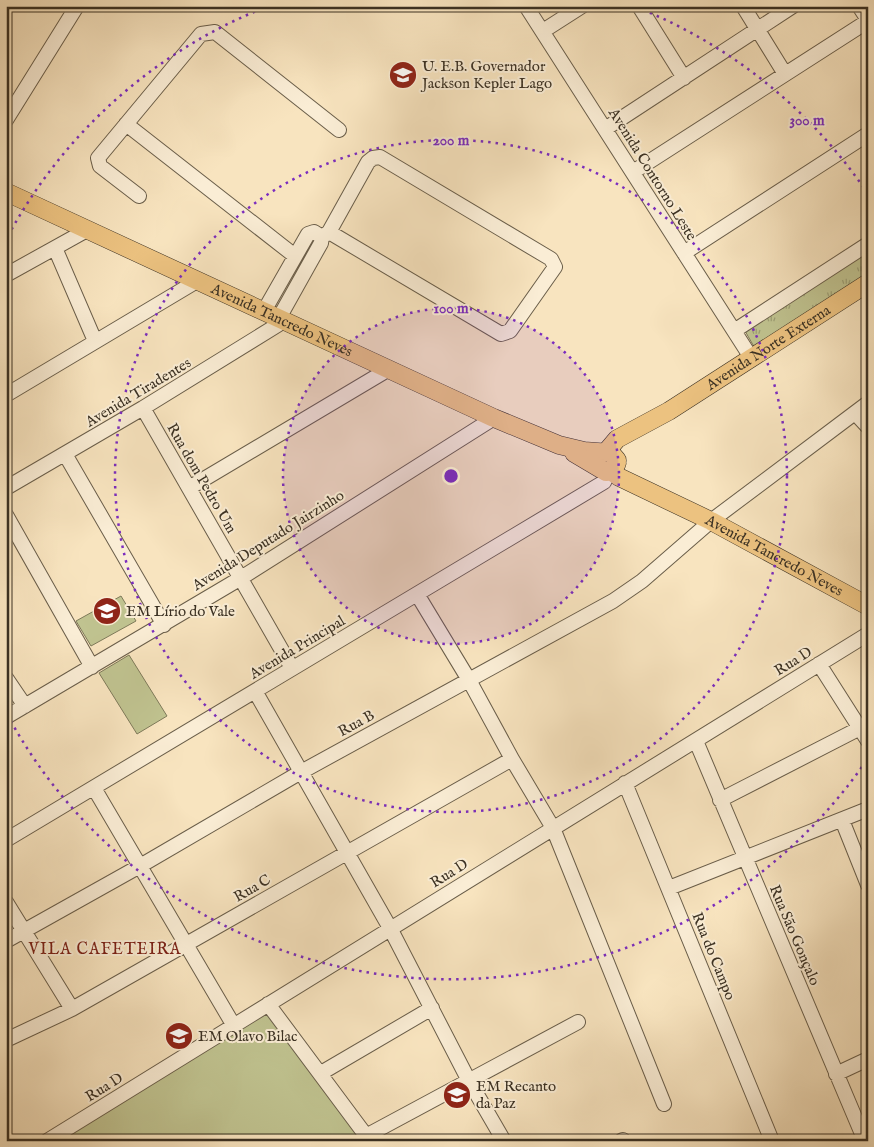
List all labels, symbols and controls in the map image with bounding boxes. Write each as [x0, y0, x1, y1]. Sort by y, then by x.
place label: U. E.B. Governador Jackson Kepler Lago [420, 57, 552, 93]
school or university icon: U. E.B. Governador Jackson Kepler Lago [388, 60, 418, 90]
street label: Avenida Contorno Leste [604, 104, 701, 244]
text: 300 m [789, 111, 825, 130]
text: 200 m [433, 131, 470, 150]
street label: Avenida Tancredo Neves [207, 279, 355, 361]
text: 100 m [433, 299, 469, 318]
street label: Avenida Norte Externa [702, 300, 835, 395]
street label: Avenida Tiradentes [81, 353, 195, 432]
street label: Rua dom Pedro Um [162, 420, 241, 537]
centre of rings [442, 467, 460, 485]
street label: Avenida Deputado Jairzinho [188, 486, 348, 595]
street label: Avenida Tancredo Neves [701, 510, 846, 601]
school or university icon: EM Lírio do Vale [92, 596, 122, 626]
place label: EM Lírio do Vale [126, 602, 235, 621]
street label: Avenida Principal [245, 611, 349, 684]
street label: Rua D [771, 643, 816, 680]
street label: Rua B [335, 706, 378, 741]
street label: Rua D [427, 855, 472, 892]
street label: Rua C [230, 870, 274, 907]
street label: Rua São Gonçalo [765, 882, 824, 988]
street label: Rua do Campo [687, 909, 740, 1003]
district label: VILA CAFETEIRA [28, 940, 182, 960]
school or university icon: EM Olavo Bilac [164, 1021, 194, 1051]
place label: EM Olavo Bilac [198, 1027, 297, 1046]
street label: Rua D [82, 1069, 127, 1106]
place label: EM Recanto da Paz [476, 1077, 556, 1113]
school or university icon: EM Recanto da Paz [442, 1080, 472, 1110]

